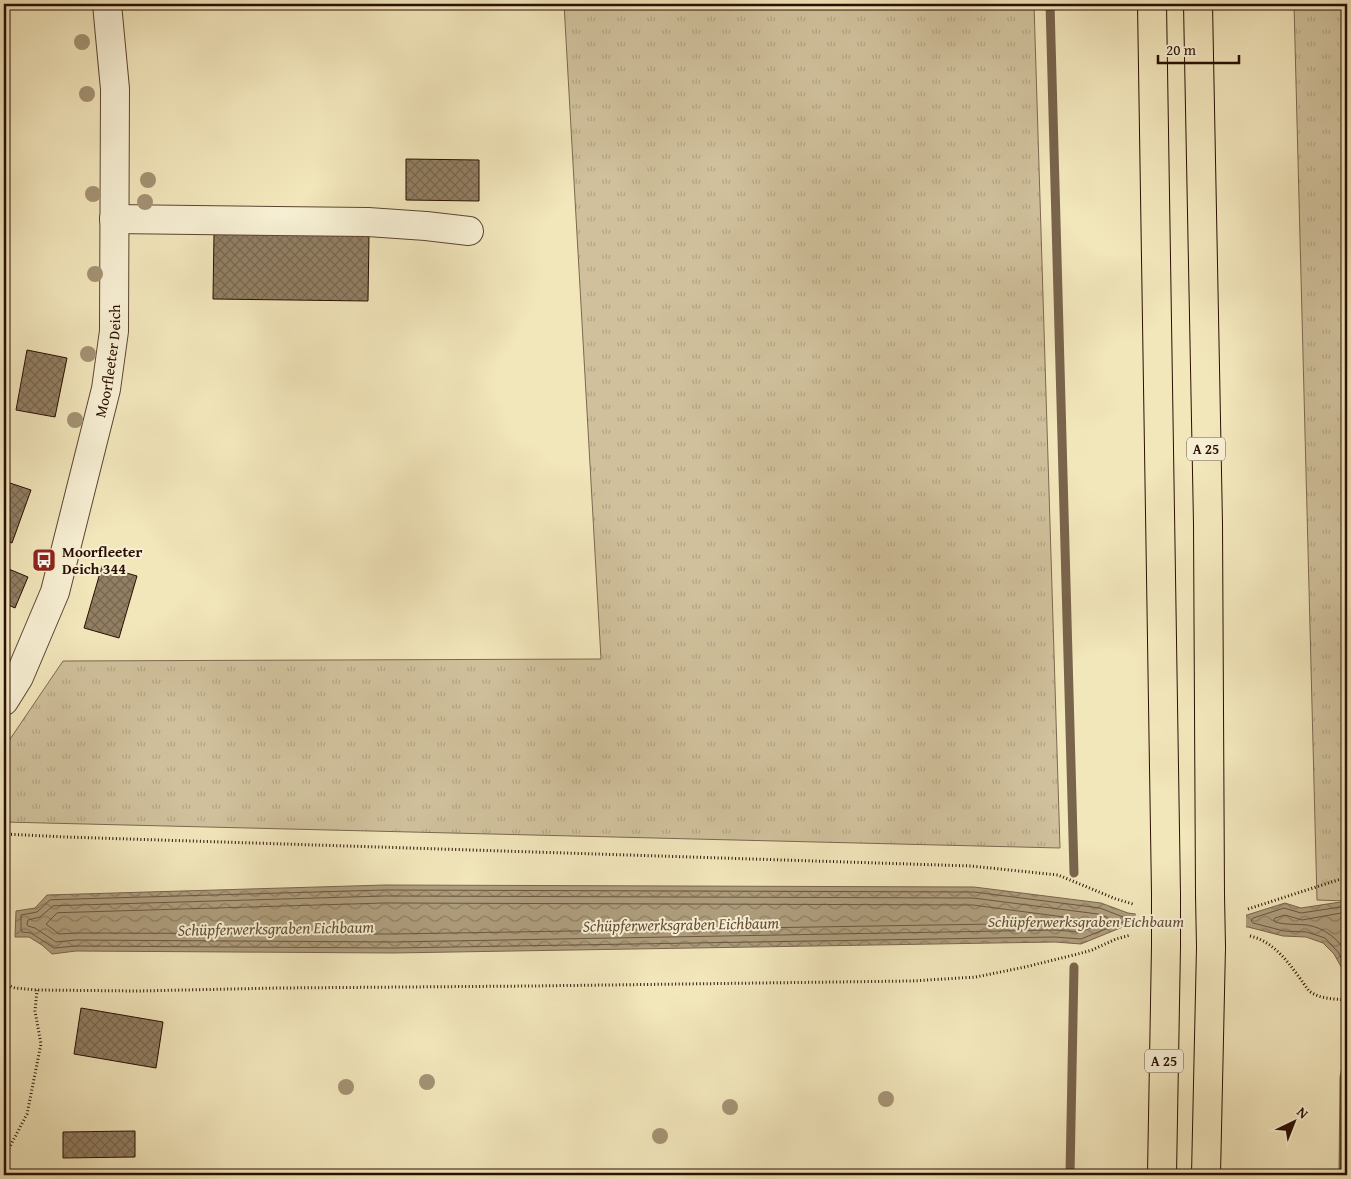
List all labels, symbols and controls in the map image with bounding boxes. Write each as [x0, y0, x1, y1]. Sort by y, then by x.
scale bar [1158, 32, 1240, 64]
text: 20 m [1166, 39, 1197, 60]
street label: Moorfleeter Deich [89, 304, 125, 420]
road number: A 25 [1187, 438, 1225, 460]
place label: Moorfleeter Deich 344 [62, 541, 142, 579]
bus stop icon: Moorfleeter Deich 344 [31, 547, 57, 573]
water label: Schüpferwerksgraben Eichbaum [988, 909, 1185, 933]
water label: Schüpferwerksgraben Eichbaum [583, 910, 780, 938]
water label: Schüpferwerksgraben Eichbaum [178, 914, 375, 942]
road number: A 25 [1145, 1050, 1183, 1072]
north arrow [1268, 1096, 1318, 1146]
text: N [1293, 1102, 1314, 1123]

